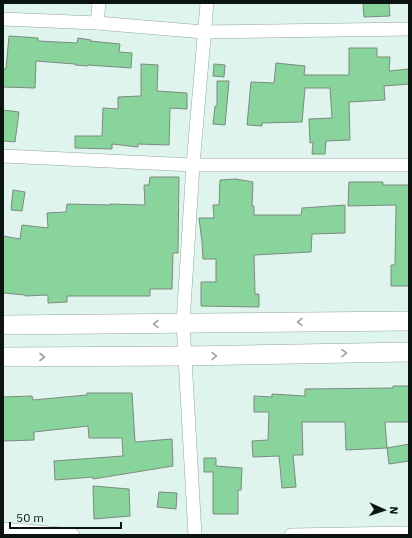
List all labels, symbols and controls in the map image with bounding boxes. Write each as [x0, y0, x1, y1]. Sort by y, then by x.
one-way arrow [297, 318, 303, 326]
one-way arrow [153, 319, 159, 328]
one-way arrow [341, 349, 347, 357]
one-way arrow [211, 351, 217, 360]
one-way arrow [39, 353, 45, 361]
north arrow [364, 490, 404, 530]
scale bar [10, 504, 121, 530]
text: N [387, 506, 401, 515]
text: 50 m [16, 510, 44, 525]

